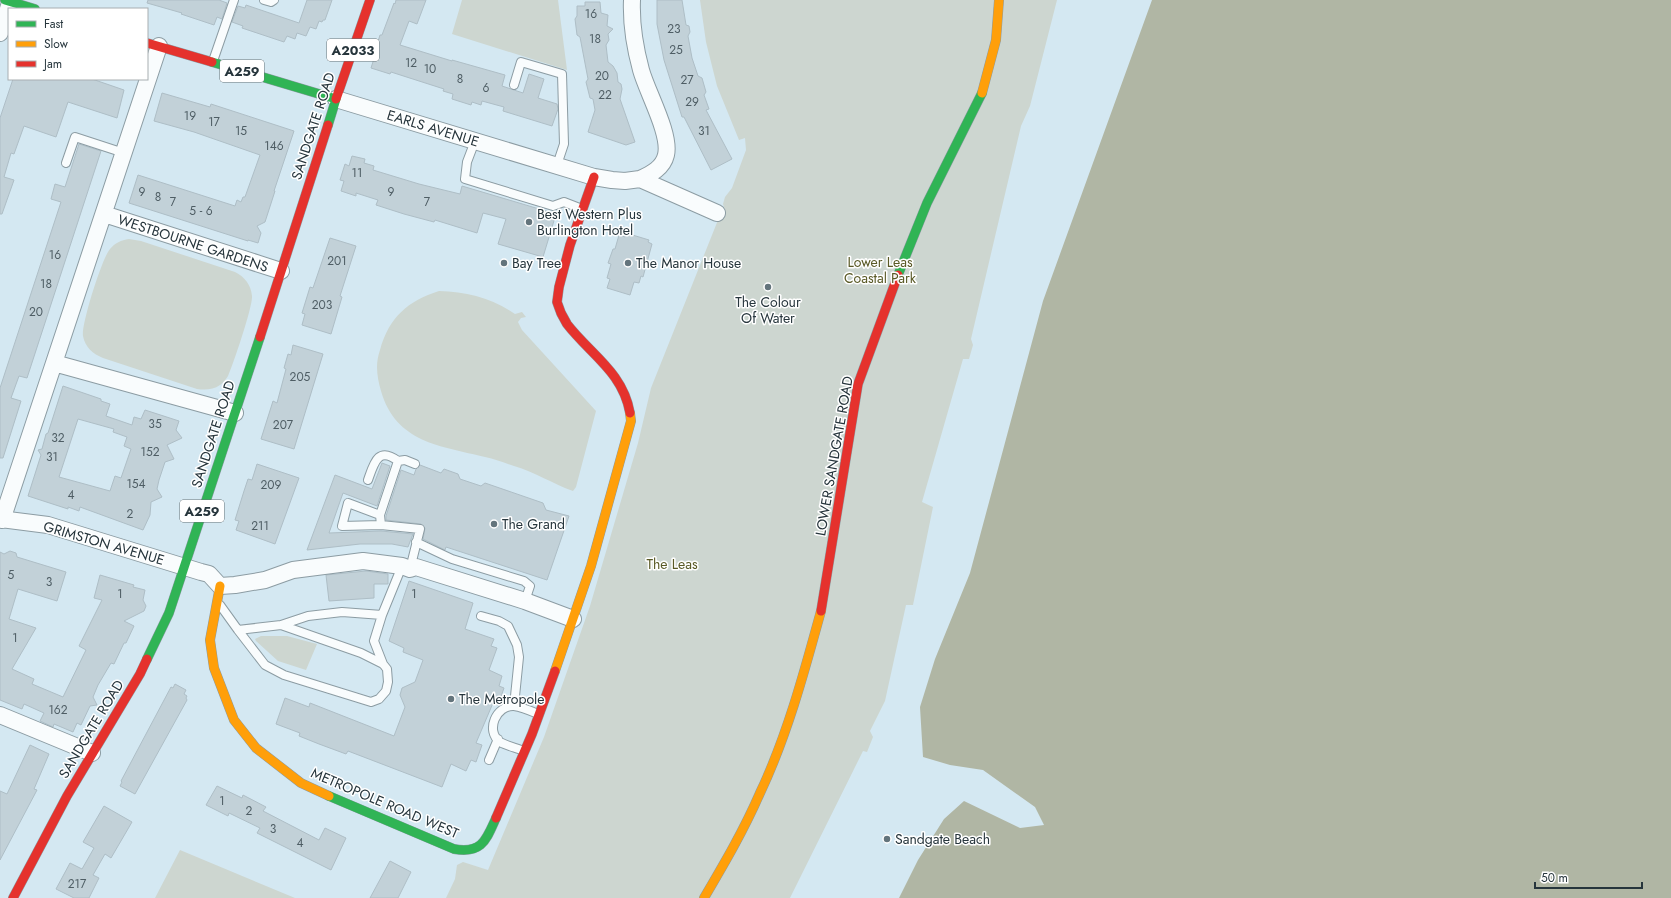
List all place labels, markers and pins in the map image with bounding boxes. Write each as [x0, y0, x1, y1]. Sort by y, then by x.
place label: Best Western Plus Burlington Hotel [537, 204, 642, 240]
marker: Best Western Plus Burlington Hotel [524, 217, 534, 227]
place label: Bay Tree [512, 253, 561, 273]
place label: The Manor House [636, 253, 741, 273]
marker: Bay Tree [499, 258, 509, 268]
marker: The Manor House [623, 258, 633, 268]
marker: The Colour Of Water [763, 282, 773, 292]
place label: The Colour Of Water [735, 292, 801, 328]
place label: The Grand [502, 514, 565, 534]
marker: The Grand [489, 519, 499, 529]
place label: The Metropole [459, 689, 544, 709]
marker: The Metropole [446, 694, 456, 704]
place label: Sandgate Beach [895, 829, 990, 849]
marker: Sandgate Beach [882, 834, 892, 844]

